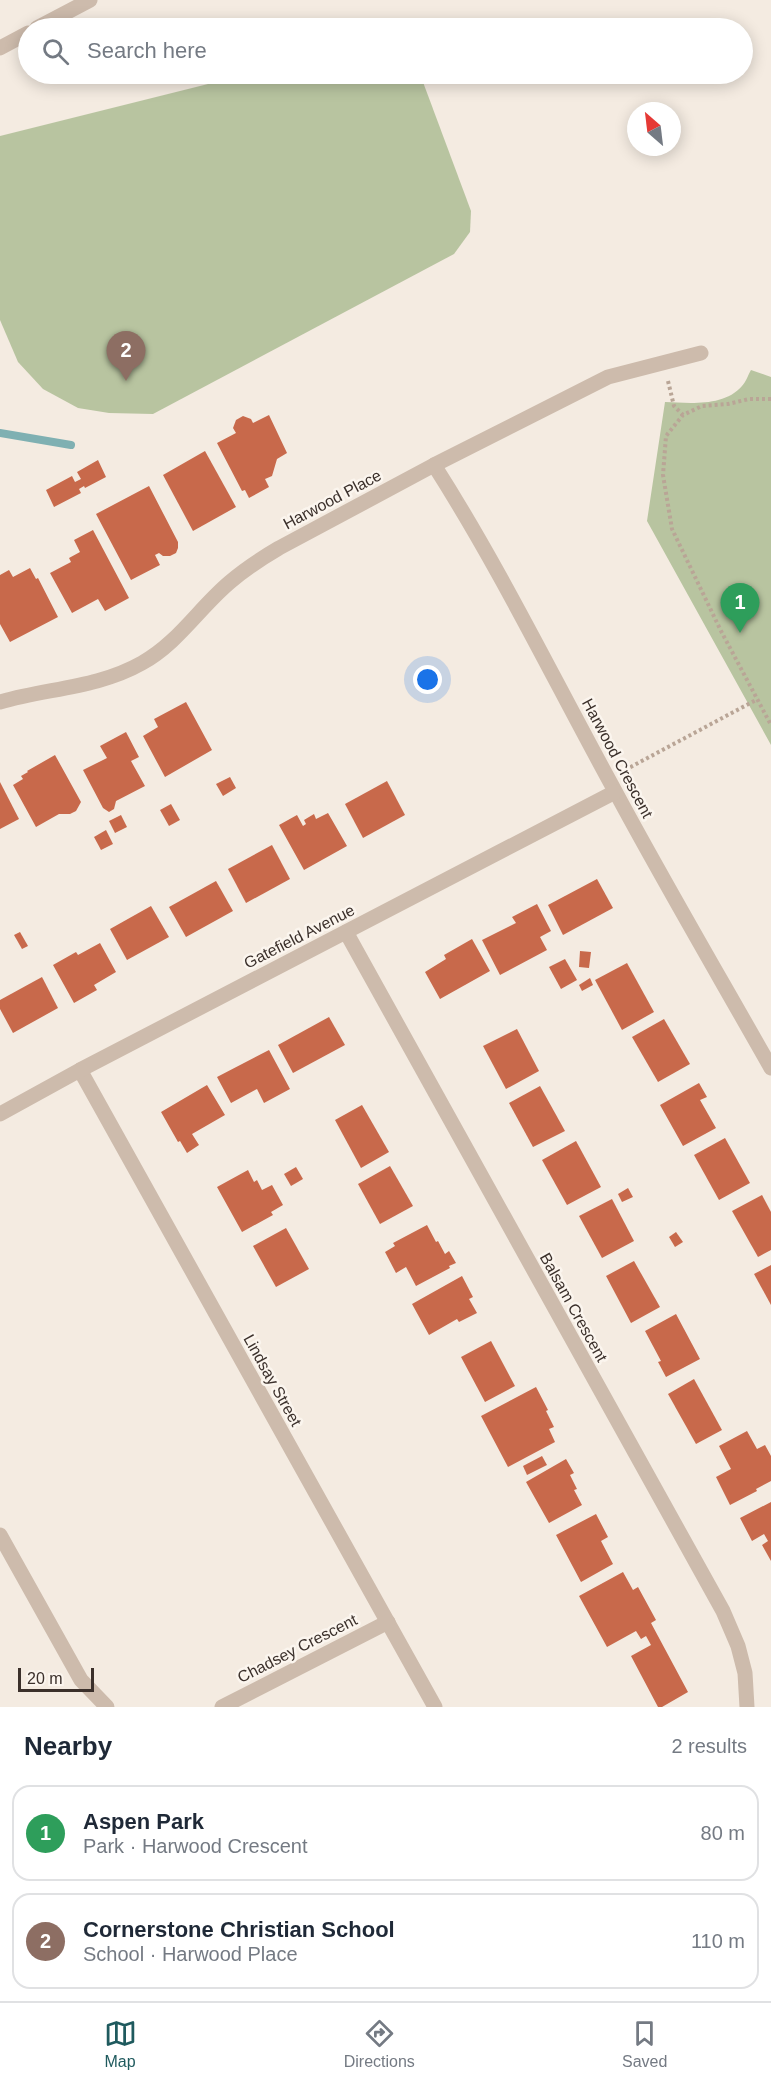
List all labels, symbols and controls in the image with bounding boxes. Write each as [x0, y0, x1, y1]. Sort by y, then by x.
search box [18, 18, 753, 84]
icon: search [39, 35, 72, 68]
text: Search here [87, 38, 207, 63]
north arrow [627, 102, 681, 156]
pin: 2 [106, 332, 146, 381]
street label: Harwood Place [280, 466, 384, 532]
pin: 1 [720, 584, 760, 633]
your location [413, 665, 442, 694]
street label: Harwood Crescent [579, 696, 656, 821]
street label: Gatefield Avenue [241, 901, 357, 972]
street label: Balsam Crescent [537, 1250, 611, 1365]
street label: Lindsay Street [240, 1331, 305, 1430]
street label: Chadsey Crescent [235, 1611, 360, 1686]
scale bar [18, 1665, 94, 1692]
text: 20 m [27, 1670, 63, 1687]
text: Nearby [24, 1731, 112, 1761]
text: 2 results [671, 1735, 747, 1757]
text: Aspen Park [83, 1809, 204, 1834]
text: 1 [40, 1822, 51, 1844]
text: 80 m [701, 1822, 745, 1844]
text: Park · Harwood Crescent [83, 1835, 308, 1857]
text: Cornerstone Christian School [83, 1917, 395, 1942]
text: 2 [40, 1930, 51, 1952]
text: 110 m [691, 1930, 745, 1952]
text: School · Harwood Place [83, 1943, 298, 1965]
tab: Map [104, 2017, 137, 2071]
tab: Directions [344, 2017, 415, 2071]
tab: Saved [622, 2017, 667, 2071]

